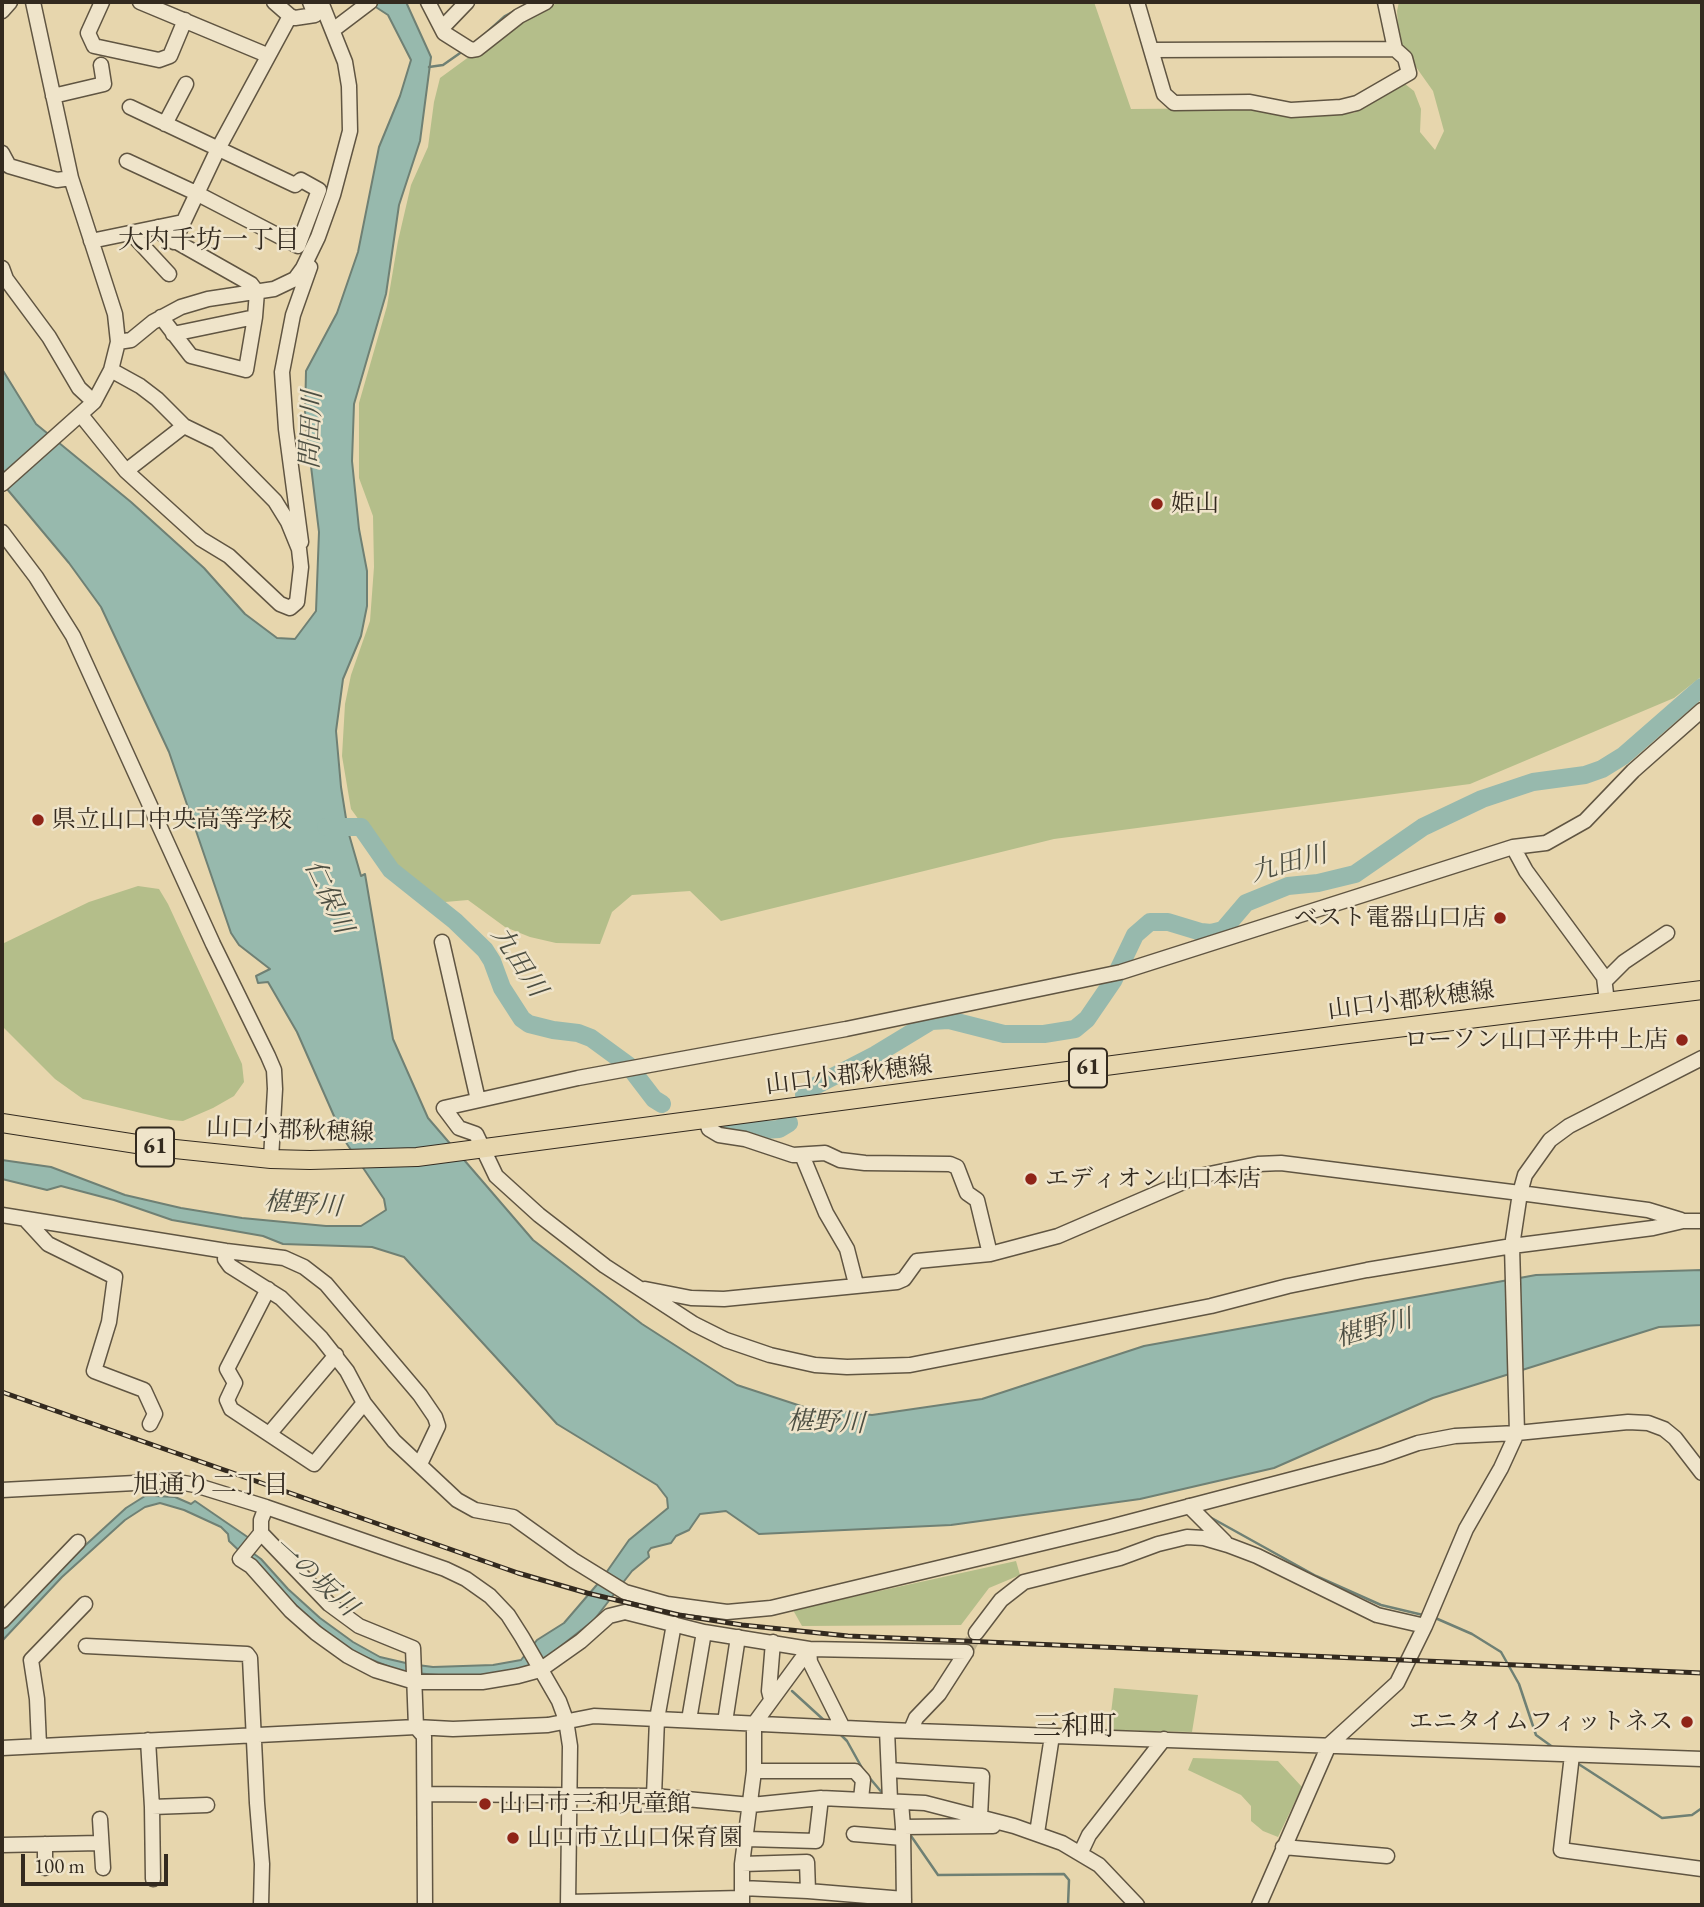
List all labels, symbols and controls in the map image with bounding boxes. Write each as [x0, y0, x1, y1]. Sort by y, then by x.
district label: 大内千坊一丁目 [118, 225, 300, 257]
water label: 問田川 [295, 390, 329, 470]
place label: 姫山 [1171, 490, 1219, 518]
marker: 姫山 [1149, 496, 1165, 512]
place label: 県立山口中央高等学校 [52, 806, 292, 834]
marker: 県立山口中央高等学校 [30, 812, 46, 828]
water label: 九田川 [1247, 839, 1331, 889]
water label: 仁保川 [297, 855, 359, 939]
place label: ベスト電器山口店 [1294, 904, 1486, 932]
marker: ベスト電器山口店 [1492, 910, 1508, 926]
water label: 九田川 [484, 921, 552, 1003]
street label: 山口小郡秋穂線 [1326, 976, 1496, 1026]
place label: ローソン山口平井中上店 [1404, 1026, 1668, 1054]
marker: ローソン山口平井中上店 [1674, 1032, 1690, 1048]
road number: 61 [1069, 1049, 1107, 1088]
street label: 山口小郡秋穂線 [764, 1051, 934, 1101]
street label: 山口小郡秋穂線 [206, 1114, 374, 1148]
road number: 61 [136, 1128, 174, 1166]
place label: エディオン山口本店 [1045, 1165, 1261, 1193]
marker: エディオン山口本店 [1023, 1171, 1039, 1187]
water label: 椹野川 [263, 1187, 343, 1223]
water label: 椹野川 [1332, 1304, 1416, 1354]
water label: 椹野川 [786, 1406, 866, 1440]
district label: 旭通り二丁目 [133, 1470, 289, 1502]
water label: 一の坂川 [265, 1531, 363, 1623]
place label: エニタイムフィットネス [1409, 1708, 1673, 1736]
district label: 三和町 [1033, 1710, 1117, 1744]
marker: エニタイムフィットネス [1679, 1714, 1695, 1730]
place label: 山口市三和児童館 [499, 1790, 691, 1818]
marker: 山口市三和児童館 [477, 1796, 493, 1812]
place label: 山口市立山口保育園 [527, 1824, 743, 1852]
marker: 山口市立山口保育園 [505, 1830, 521, 1846]
scale bar [24, 1840, 172, 1884]
text: 100 m [34, 1852, 85, 1879]

